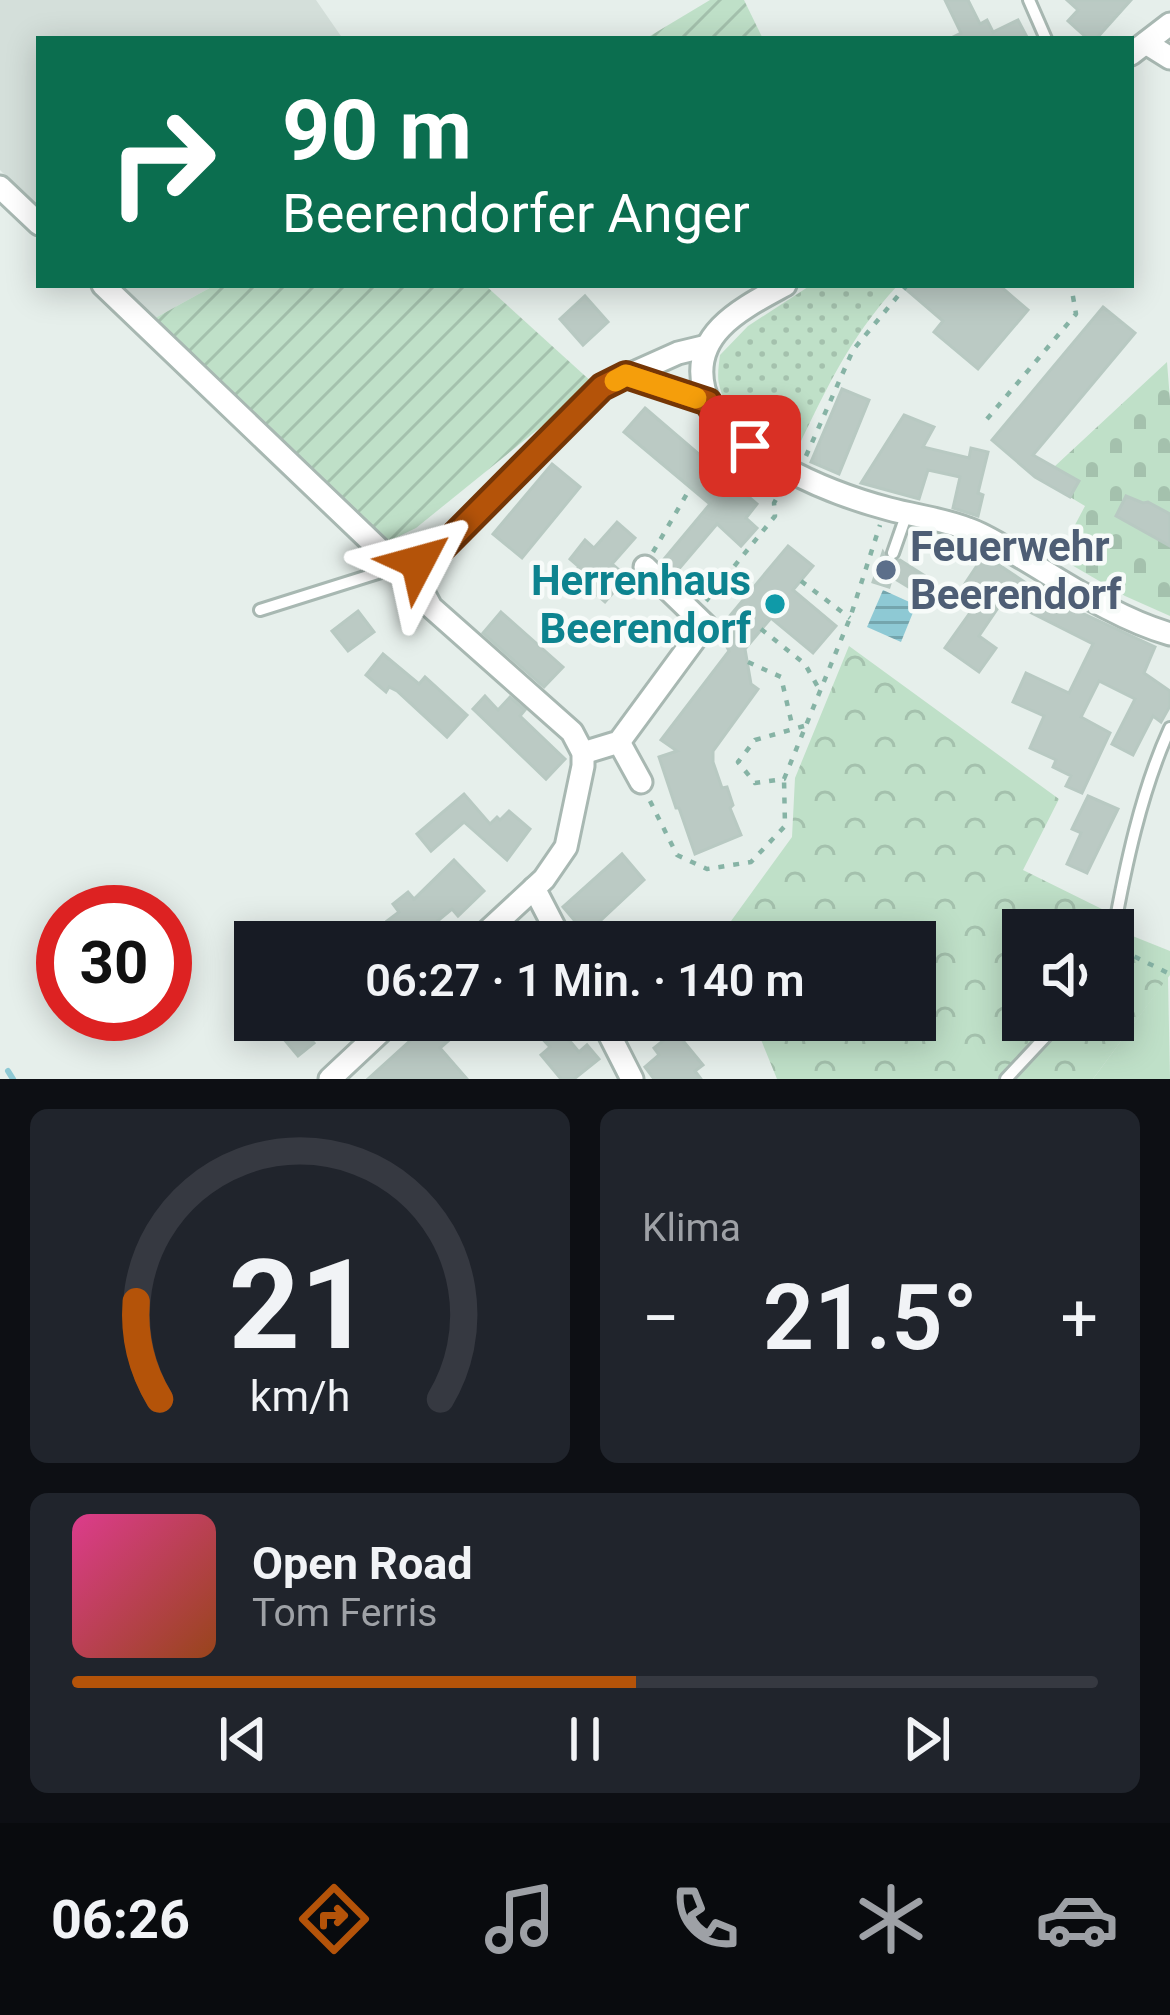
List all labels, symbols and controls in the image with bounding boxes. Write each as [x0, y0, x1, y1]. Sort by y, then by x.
text: 90 m [282, 81, 472, 180]
icon: right [84, 84, 240, 240]
text: Beerendorfer Anger [282, 182, 750, 245]
pin [699, 395, 801, 497]
icon: arrive [717, 413, 783, 479]
position arrow [355, 499, 481, 625]
place label: Feuerwehr Beerendorf [910, 522, 1122, 619]
place label: Herrenhaus Beerendorf [531, 556, 752, 653]
marker: Feuerwehr Beerendorf [873, 557, 899, 583]
marker: Herrenhaus Beerendorf [762, 591, 788, 617]
speed limit sign: 30 [36, 885, 192, 1041]
map controls [1002, 909, 1134, 1041]
button: sound [1002, 909, 1134, 1041]
text: 06:27 · 1 Min. · 140 m [365, 954, 805, 1007]
text: Klima [642, 1205, 741, 1251]
text: 21 [228, 1232, 372, 1378]
text: 21.5° [763, 1266, 977, 1371]
text: − [642, 1280, 680, 1357]
text: + [1061, 1280, 1098, 1357]
text: km/h [250, 1371, 350, 1421]
text: Open Road [252, 1537, 473, 1590]
text: Tom Ferris [252, 1590, 437, 1636]
icon: previous [210, 1706, 276, 1772]
icon: pause [552, 1706, 618, 1772]
icon: next [894, 1706, 960, 1772]
icon: directions [292, 1877, 376, 1961]
icon: music [478, 1877, 562, 1961]
icon: phone [663, 1877, 747, 1961]
icon: climate [849, 1877, 933, 1961]
icon: car [1035, 1877, 1119, 1961]
text: 06:26 [51, 1888, 190, 1951]

